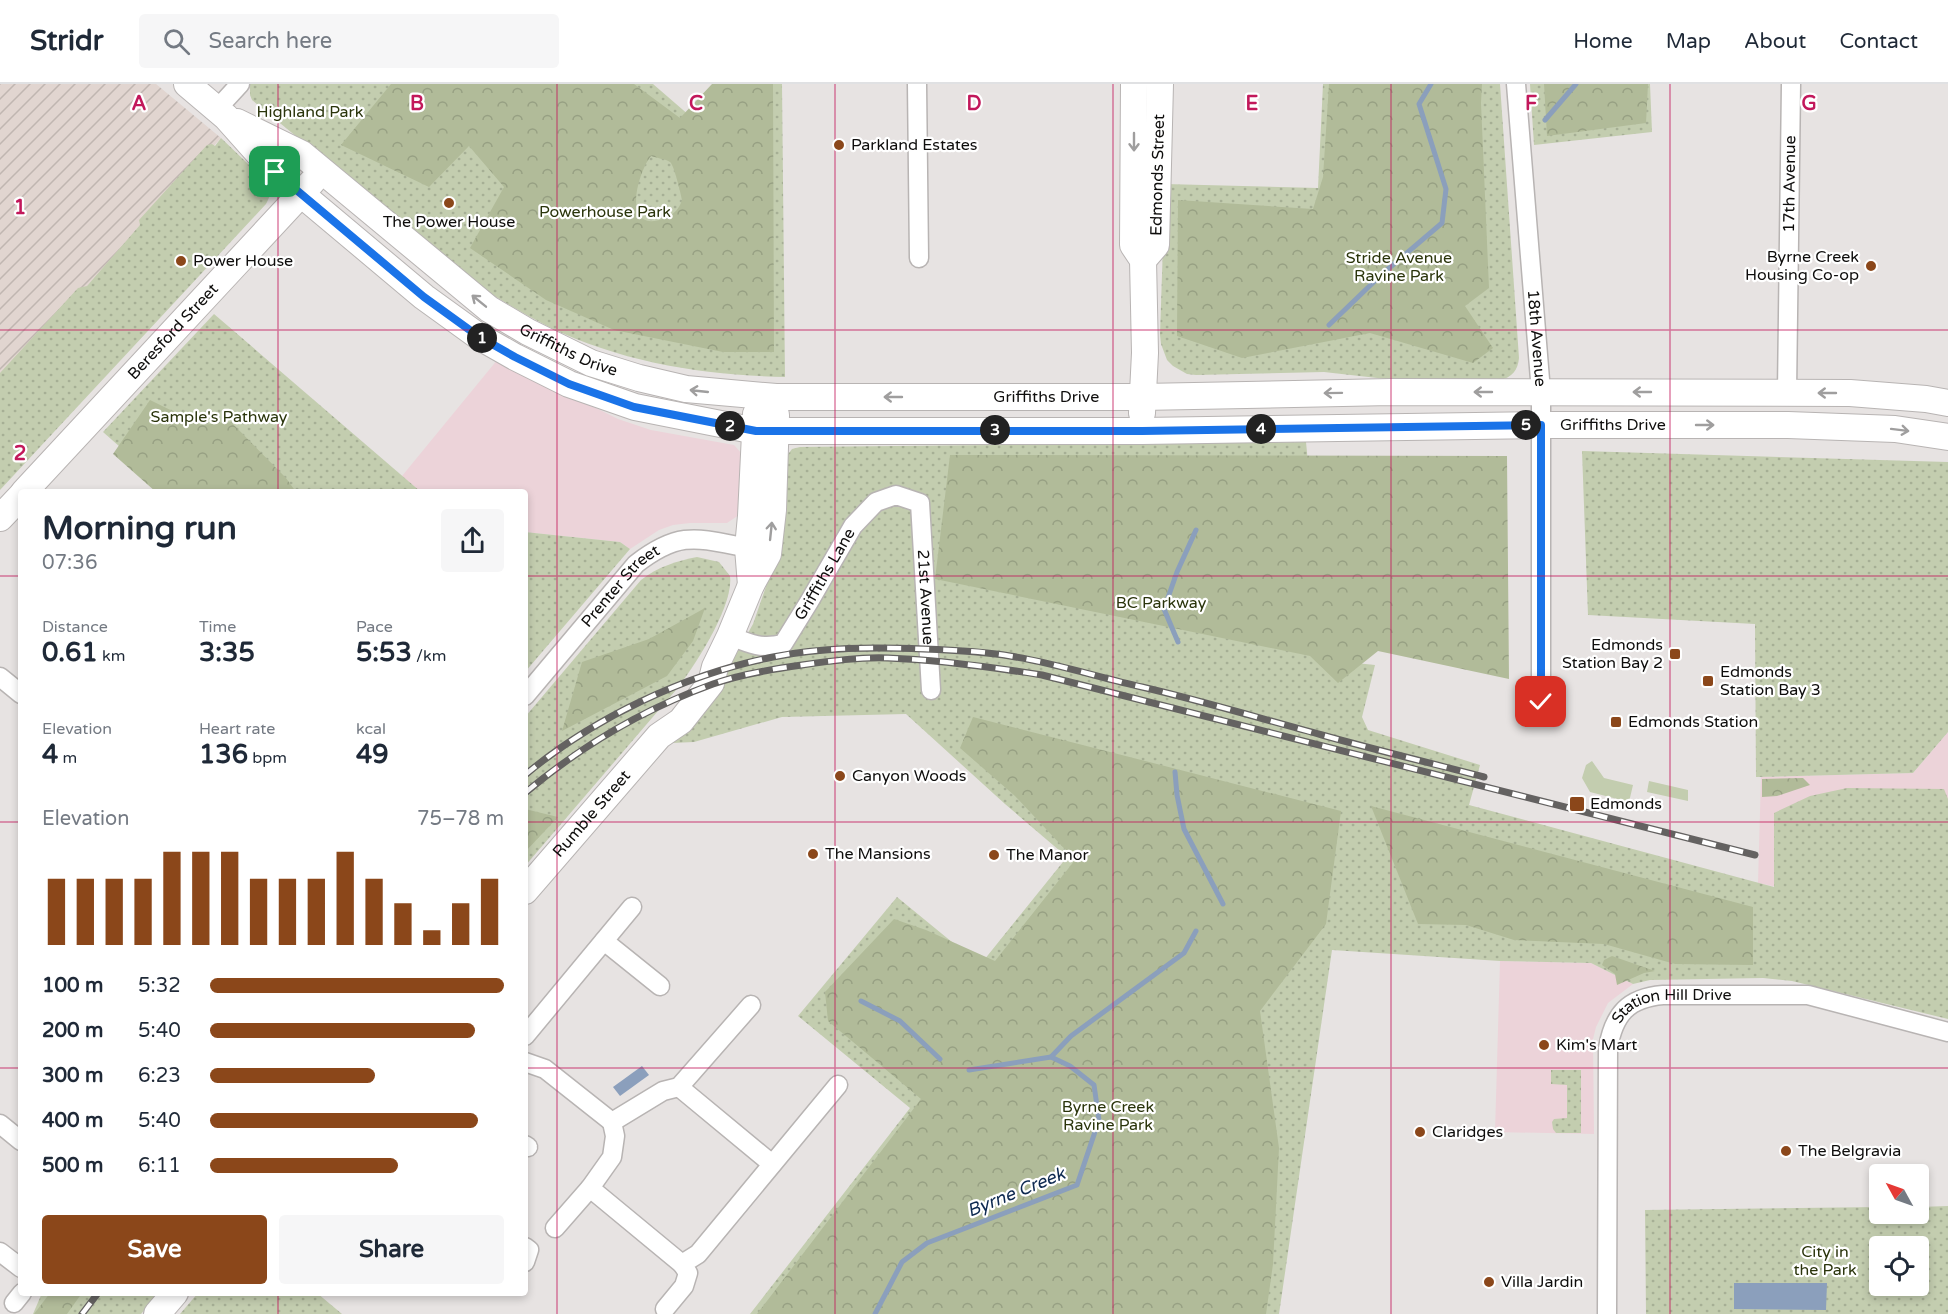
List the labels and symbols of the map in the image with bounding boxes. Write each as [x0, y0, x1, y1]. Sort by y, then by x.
text: A [132, 92, 147, 116]
text: B [410, 92, 424, 116]
text: C [689, 92, 703, 116]
text: D [966, 92, 982, 116]
text: E [1246, 92, 1259, 116]
text: F [1525, 92, 1537, 116]
text: G [1801, 92, 1817, 116]
park label: Highland Park [257, 102, 364, 122]
street label: Edmonds Street [1146, 114, 1169, 236]
one-way arrow [1128, 132, 1140, 152]
place label: Parkland Estates [851, 135, 978, 155]
street label: 17th Avenue [1779, 135, 1800, 233]
marker: Parkland Estates [832, 138, 846, 152]
pin [249, 146, 300, 197]
text: 1 [14, 196, 26, 220]
marker: The Power House [442, 196, 456, 210]
park label: Powerhouse Park [539, 202, 671, 222]
place label: The Power House [383, 212, 515, 232]
place label: Byrne Creek Housing Co-op [1745, 247, 1859, 285]
park label: Stride Avenue Ravine Park [1346, 248, 1452, 286]
place label: Power House [193, 251, 293, 271]
marker: Power House [174, 254, 188, 268]
marker: Byrne Creek Housing Co-op [1864, 259, 1878, 273]
street label: Beresford Street [124, 279, 223, 384]
street label: 18th Avenue [1523, 289, 1551, 388]
one-way arrow [471, 295, 487, 308]
street label: Griffiths Drive [516, 319, 620, 381]
pin: 1 [467, 323, 497, 353]
one-way arrow [690, 385, 710, 396]
one-way arrow [1473, 386, 1493, 398]
one-way arrow [1632, 386, 1652, 398]
street label: Griffiths Drive [993, 387, 1099, 407]
one-way arrow [1323, 387, 1343, 399]
one-way arrow [1818, 387, 1838, 399]
one-way arrow [884, 391, 904, 403]
park label: Sample's Pathway [151, 407, 288, 427]
pin: 5 [1511, 410, 1541, 440]
pin: 2 [715, 411, 745, 441]
pin: 4 [1246, 414, 1276, 444]
pin: 3 [980, 415, 1010, 445]
street label: Griffiths Drive [1560, 415, 1666, 435]
one-way arrow [1694, 419, 1714, 431]
one-way arrow [1889, 425, 1909, 436]
text: 2 [14, 442, 26, 466]
one-way arrow [766, 522, 777, 542]
street label: Griffiths Lane [790, 525, 860, 624]
street label: Prenter Street [577, 540, 663, 631]
street label: 21st Avenue [913, 549, 938, 645]
park label: BC Parkway [1116, 593, 1207, 613]
place label: Edmonds Station Bay 2 [1562, 635, 1663, 673]
marker: Edmonds Station Bay 2 [1668, 647, 1682, 661]
place label: Edmonds Station Bay 3 [1720, 662, 1821, 700]
marker: Edmonds Station Bay 3 [1701, 674, 1715, 688]
pin [1515, 676, 1566, 727]
place label: Edmonds Station [1628, 712, 1758, 732]
marker: Edmonds Station [1609, 715, 1623, 729]
street label: Rumble Street [549, 766, 635, 862]
place label: Canyon Woods [852, 766, 967, 786]
marker: Canyon Woods [833, 769, 847, 783]
place label: Edmonds [1590, 794, 1662, 814]
marker: Edmonds [1568, 795, 1586, 813]
place label: The Mansions [825, 844, 931, 864]
place label: The Manor [1006, 845, 1090, 865]
marker: The Mansions [806, 847, 820, 861]
marker: The Manor [987, 848, 1001, 862]
street label: Station Hill Drive [1607, 985, 1732, 1027]
place label: Kim's Mart [1556, 1035, 1637, 1055]
marker: Kim's Mart [1537, 1038, 1551, 1052]
park label: Byrne Creek Ravine Park [1062, 1097, 1154, 1135]
place label: Claridges [1432, 1122, 1503, 1142]
marker: Claridges [1413, 1125, 1427, 1139]
place label: The Belgravia [1798, 1141, 1901, 1161]
marker: The Belgravia [1779, 1144, 1793, 1158]
water label: Byrne Creek [964, 1162, 1069, 1222]
north arrow [1869, 1164, 1929, 1224]
park label: City in the Park [1793, 1242, 1857, 1280]
place label: Villa Jardin [1501, 1272, 1583, 1292]
marker: Villa Jardin [1482, 1275, 1496, 1289]

